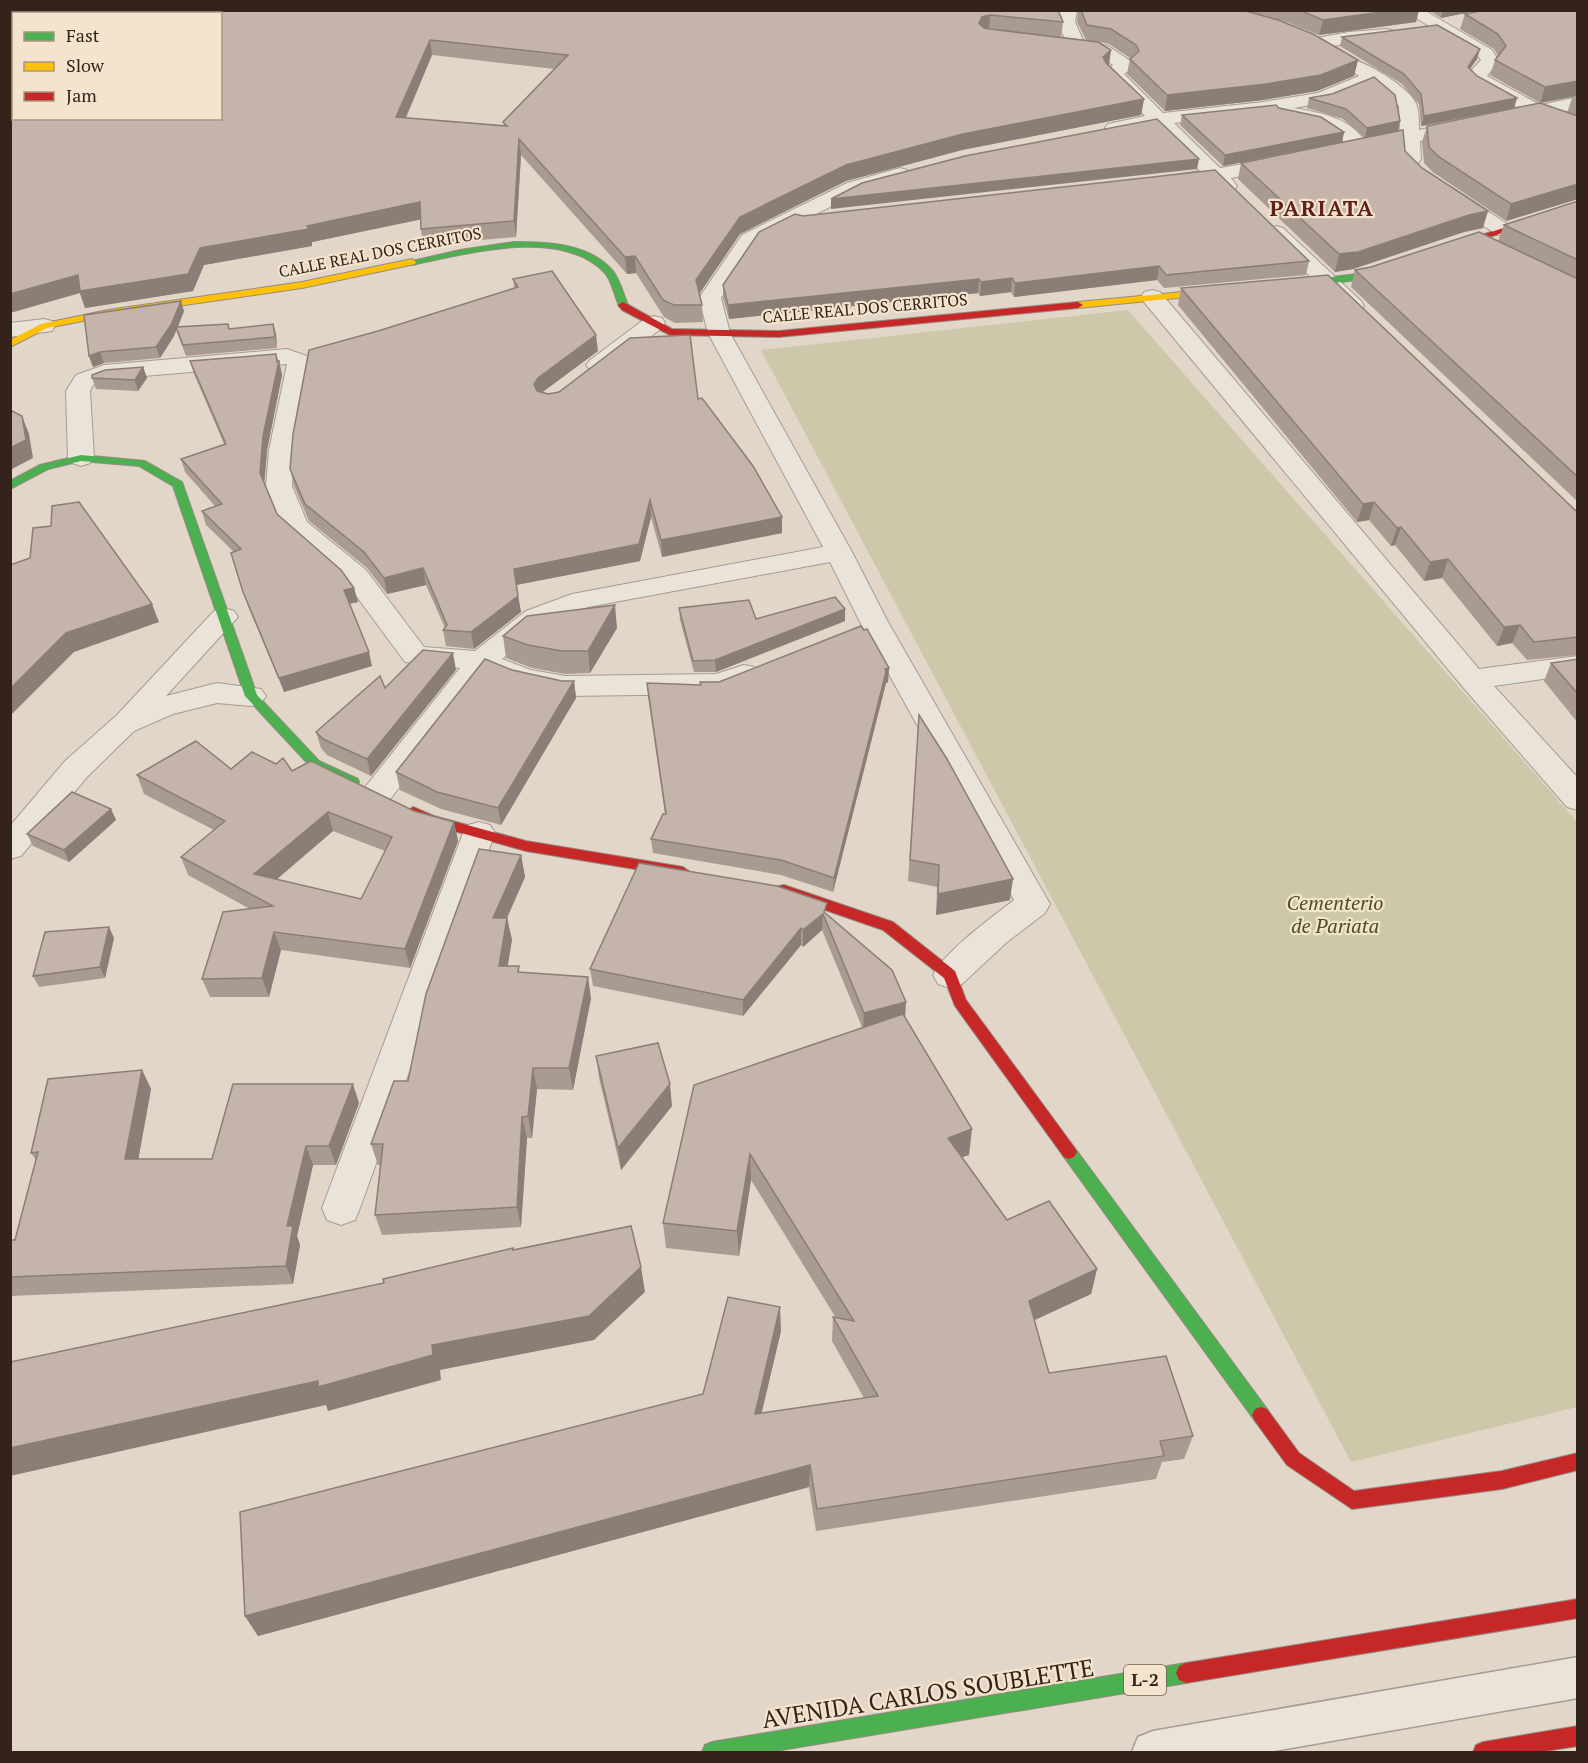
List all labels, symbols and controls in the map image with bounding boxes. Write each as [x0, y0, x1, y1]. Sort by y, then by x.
legend [12, 12, 222, 120]
text: Fast [66, 23, 100, 47]
text: Slow [66, 53, 105, 77]
text: Jam [66, 83, 97, 107]
district label: PARIATA [1269, 193, 1375, 222]
street label: CALLE REAL DOS CERRITOS [277, 222, 483, 282]
street label: CALLE REAL DOS CERRITOS [761, 288, 969, 328]
park label: Cementerio de Pariata [1287, 889, 1383, 939]
street label: AVENIDA CARLOS SOUBLETTE [760, 1651, 1096, 1735]
road number: L-2 [1124, 1665, 1166, 1695]

